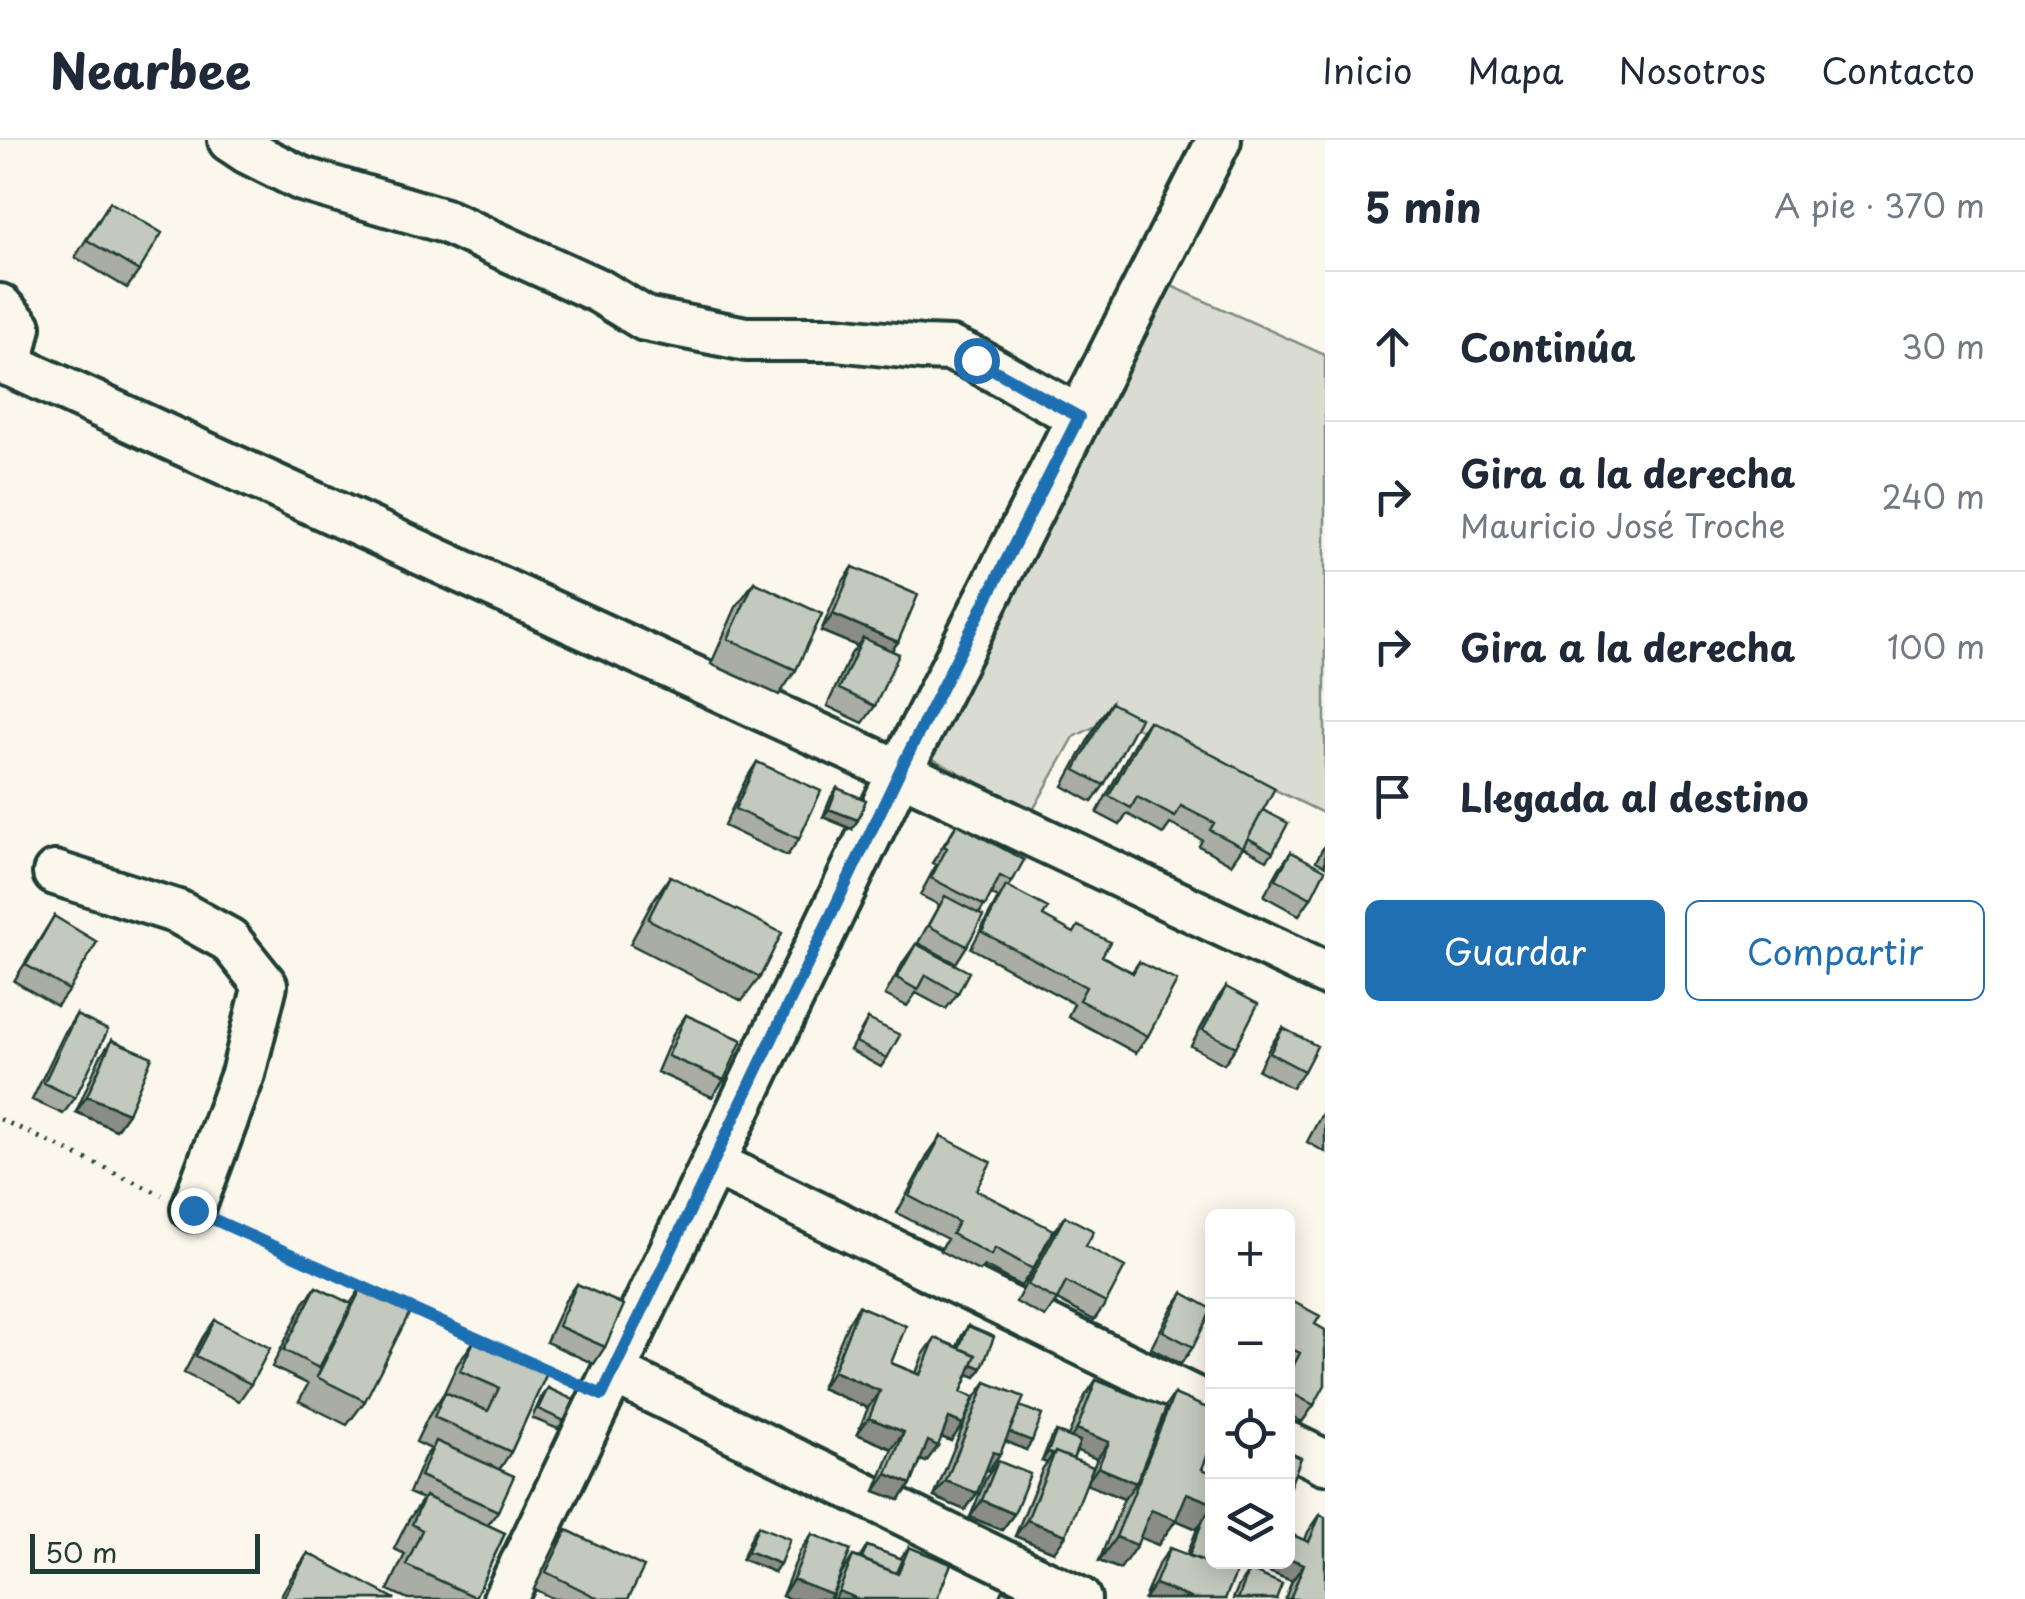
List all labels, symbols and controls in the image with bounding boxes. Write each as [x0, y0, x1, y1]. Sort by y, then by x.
text: Nearbee [50, 33, 251, 105]
text: Inicio [1322, 43, 1412, 96]
text: Mapa [1467, 43, 1564, 96]
text: Nosotros [1619, 43, 1766, 96]
text: Contacto [1821, 43, 1975, 96]
text: 5 min [1365, 174, 1482, 237]
text: A pie · 370 m [1774, 181, 1985, 229]
text: Continúa [1460, 318, 1636, 375]
icon: ahead [1365, 319, 1420, 374]
text: 30 m [1901, 322, 1985, 370]
route start [954, 338, 1000, 384]
text: Gira a la derecha [1460, 444, 1795, 501]
icon: right [1365, 469, 1420, 524]
text: 240 m [1882, 472, 1985, 520]
text: Mauricio José Troche [1460, 501, 1786, 549]
text: Gira a la derecha [1460, 618, 1795, 675]
icon: right [1365, 619, 1420, 674]
text: 100 m [1887, 622, 1985, 670]
text: Llegada al destino [1460, 768, 1809, 825]
icon: arrive [1365, 769, 1420, 824]
button: Guardar [1365, 900, 1665, 1001]
button: Compartir [1685, 900, 1985, 1001]
route end [171, 1188, 217, 1234]
map controls [1205, 1209, 1295, 1569]
button: + [1205, 1209, 1295, 1299]
button: − [1205, 1299, 1295, 1389]
button: locate [1205, 1389, 1295, 1479]
button: layers [1205, 1479, 1295, 1569]
scale bar [30, 1529, 260, 1574]
text: 50 m [45, 1530, 118, 1573]

